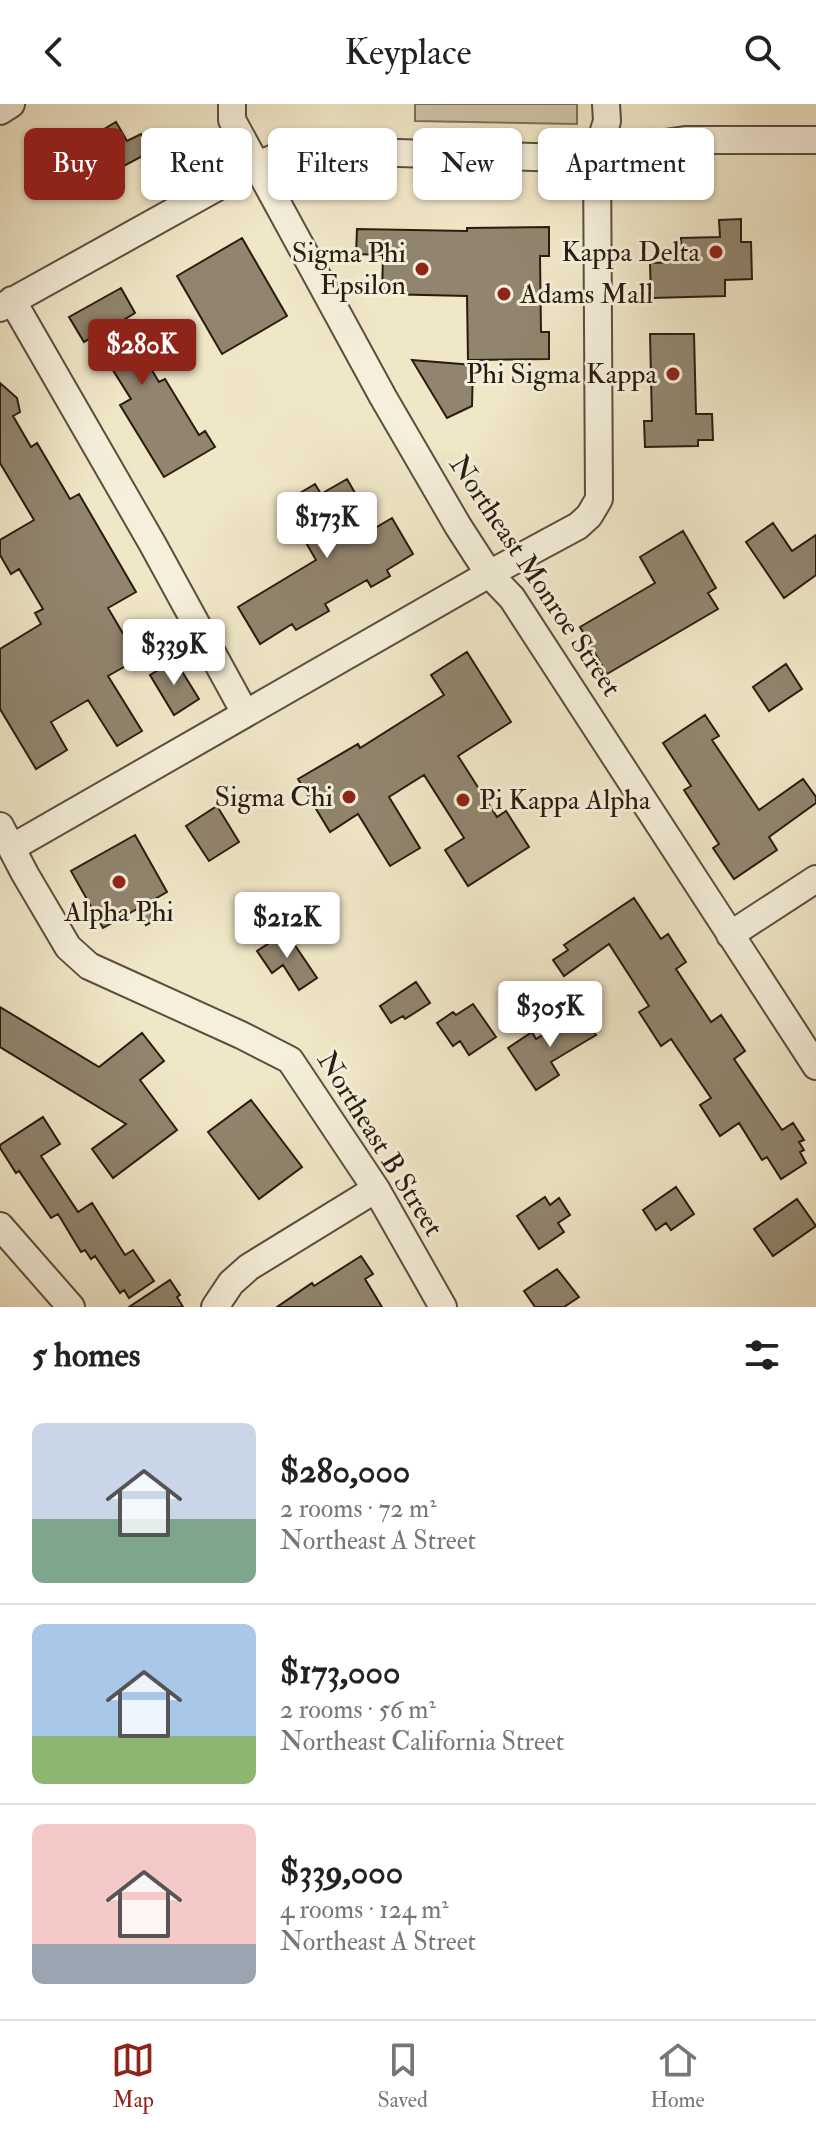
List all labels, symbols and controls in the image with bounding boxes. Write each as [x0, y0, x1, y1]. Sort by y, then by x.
icon: back [32, 30, 76, 74]
text: Keyplace [344, 30, 472, 75]
icon: search [740, 30, 784, 74]
chip: Buy [24, 128, 125, 200]
chip: Rent [141, 128, 252, 200]
chip: Filters [268, 128, 397, 200]
chip: New [413, 128, 522, 200]
chip: Apartment [538, 128, 714, 200]
place label: Kappa Delta [561, 235, 700, 270]
place label: Sigma Phi Epsilon [292, 236, 406, 303]
marker: Kappa Delta [707, 243, 725, 261]
marker: Sigma Phi Epsilon [413, 260, 431, 278]
place label: Adams Mall [519, 277, 653, 312]
marker: Adams Mall [495, 285, 513, 303]
pin: $280K [86, 319, 198, 387]
text: $280K [106, 329, 178, 361]
place label: Phi Sigma Kappa [466, 357, 657, 392]
marker: Phi Sigma Kappa [664, 365, 682, 383]
street label: Northeast Monroe Street [441, 449, 629, 703]
pin: $173K [271, 492, 383, 560]
text: $173K [295, 502, 359, 534]
pin: $339K [118, 619, 230, 687]
text: $339K [141, 629, 207, 661]
place label: Sigma Chi [215, 780, 333, 815]
place label: Pi Kappa Alpha [479, 783, 651, 818]
marker: Sigma Chi [340, 788, 358, 806]
marker: Pi Kappa Alpha [454, 791, 472, 809]
marker: Alpha Phi [110, 873, 128, 891]
pin: $212K [231, 892, 343, 960]
place label: Alpha Phi [63, 895, 174, 930]
text: $212K [253, 902, 321, 934]
pin: $305K [494, 981, 606, 1049]
text: $305K [516, 991, 584, 1023]
street label: Northeast B Street [309, 1045, 451, 1243]
icon: filters [740, 1333, 784, 1377]
text: 5 homes [32, 1334, 140, 1377]
text: $280,000 [280, 1450, 410, 1493]
icon: home [96, 1455, 192, 1551]
text: 2 rooms · 72 m² [280, 1493, 437, 1525]
text: Northeast A Street [280, 1525, 476, 1557]
text: $173,000 [280, 1651, 400, 1694]
icon: home [96, 1656, 192, 1752]
text: 2 rooms · 56 m² [280, 1694, 436, 1726]
text: Northeast California Street [280, 1726, 564, 1758]
text: $339,000 [280, 1851, 403, 1894]
icon: home [96, 1856, 192, 1952]
text: 4 rooms · 124 m² [280, 1894, 449, 1926]
text: Northeast A Street [280, 1926, 476, 1958]
tab: Map [111, 2038, 155, 2114]
tab: Saved [378, 2038, 428, 2114]
tab: Home [650, 2038, 705, 2114]

